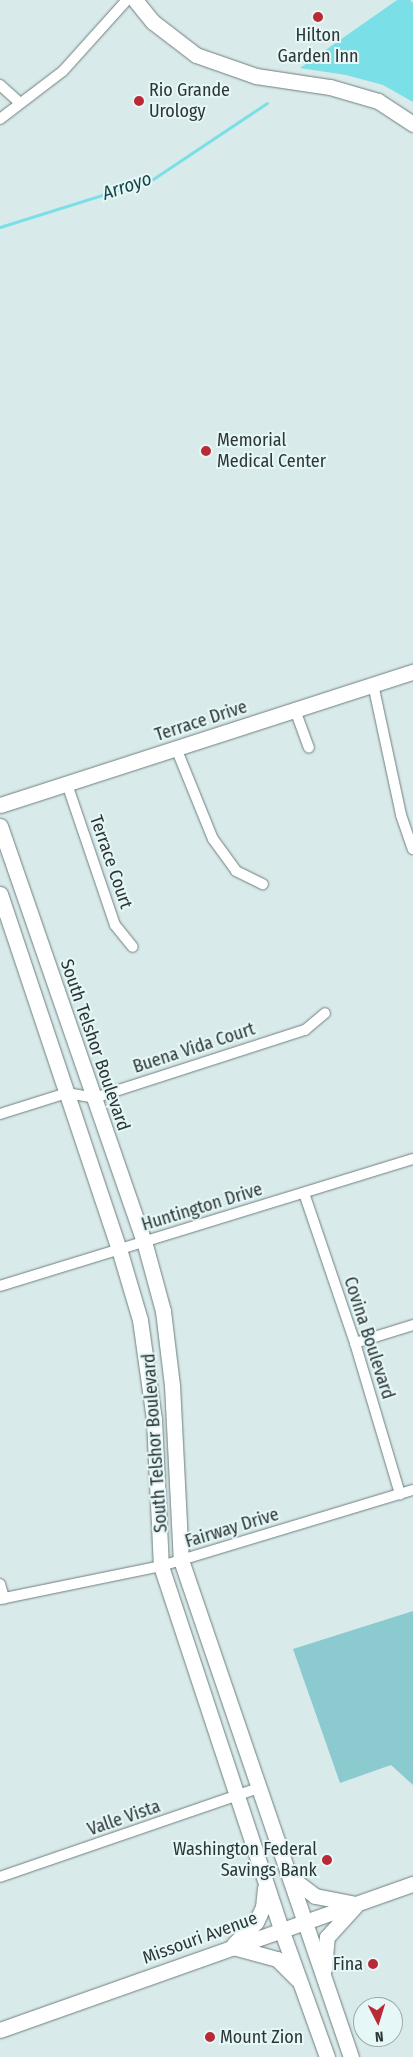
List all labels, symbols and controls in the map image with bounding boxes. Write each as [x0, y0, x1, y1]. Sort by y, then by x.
marker: Hilton Garden Inn [312, 11, 324, 23]
place label: Hilton Garden Inn [278, 25, 358, 68]
place label: Rio Grande Urology [149, 80, 230, 122]
marker: Rio Grande Urology [133, 95, 145, 107]
water label: Arroyo [99, 167, 155, 205]
place label: Memorial Medical Center [217, 430, 326, 472]
marker: Memorial Medical Center [199, 444, 213, 458]
street label: Terrace Drive [152, 696, 250, 746]
street label: Terrace Court [85, 812, 137, 912]
street label: South Telshor Boulevard [56, 956, 134, 1134]
street label: Buena Vida Court [130, 1018, 258, 1078]
street label: Huntington Drive [139, 1178, 265, 1236]
street label: Covina Boulevard [339, 1274, 399, 1402]
street label: South Telshor Boulevard [138, 1353, 172, 1533]
street label: Fairway Drive [183, 1504, 281, 1552]
street label: Valle Vista [85, 1795, 163, 1841]
place label: Washington Federal Savings Bank [173, 1839, 317, 1882]
marker: Washington Federal Savings Bank [321, 1854, 333, 1866]
street label: Missouri Avenue [140, 1907, 260, 1969]
place label: Fina [333, 1953, 363, 1975]
marker: Fina [367, 1958, 379, 1970]
north arrow [353, 1997, 403, 2047]
place label: Mount Zion [220, 2026, 303, 2048]
text: N [374, 2028, 384, 2045]
marker: Mount Zion [204, 2031, 216, 2043]

